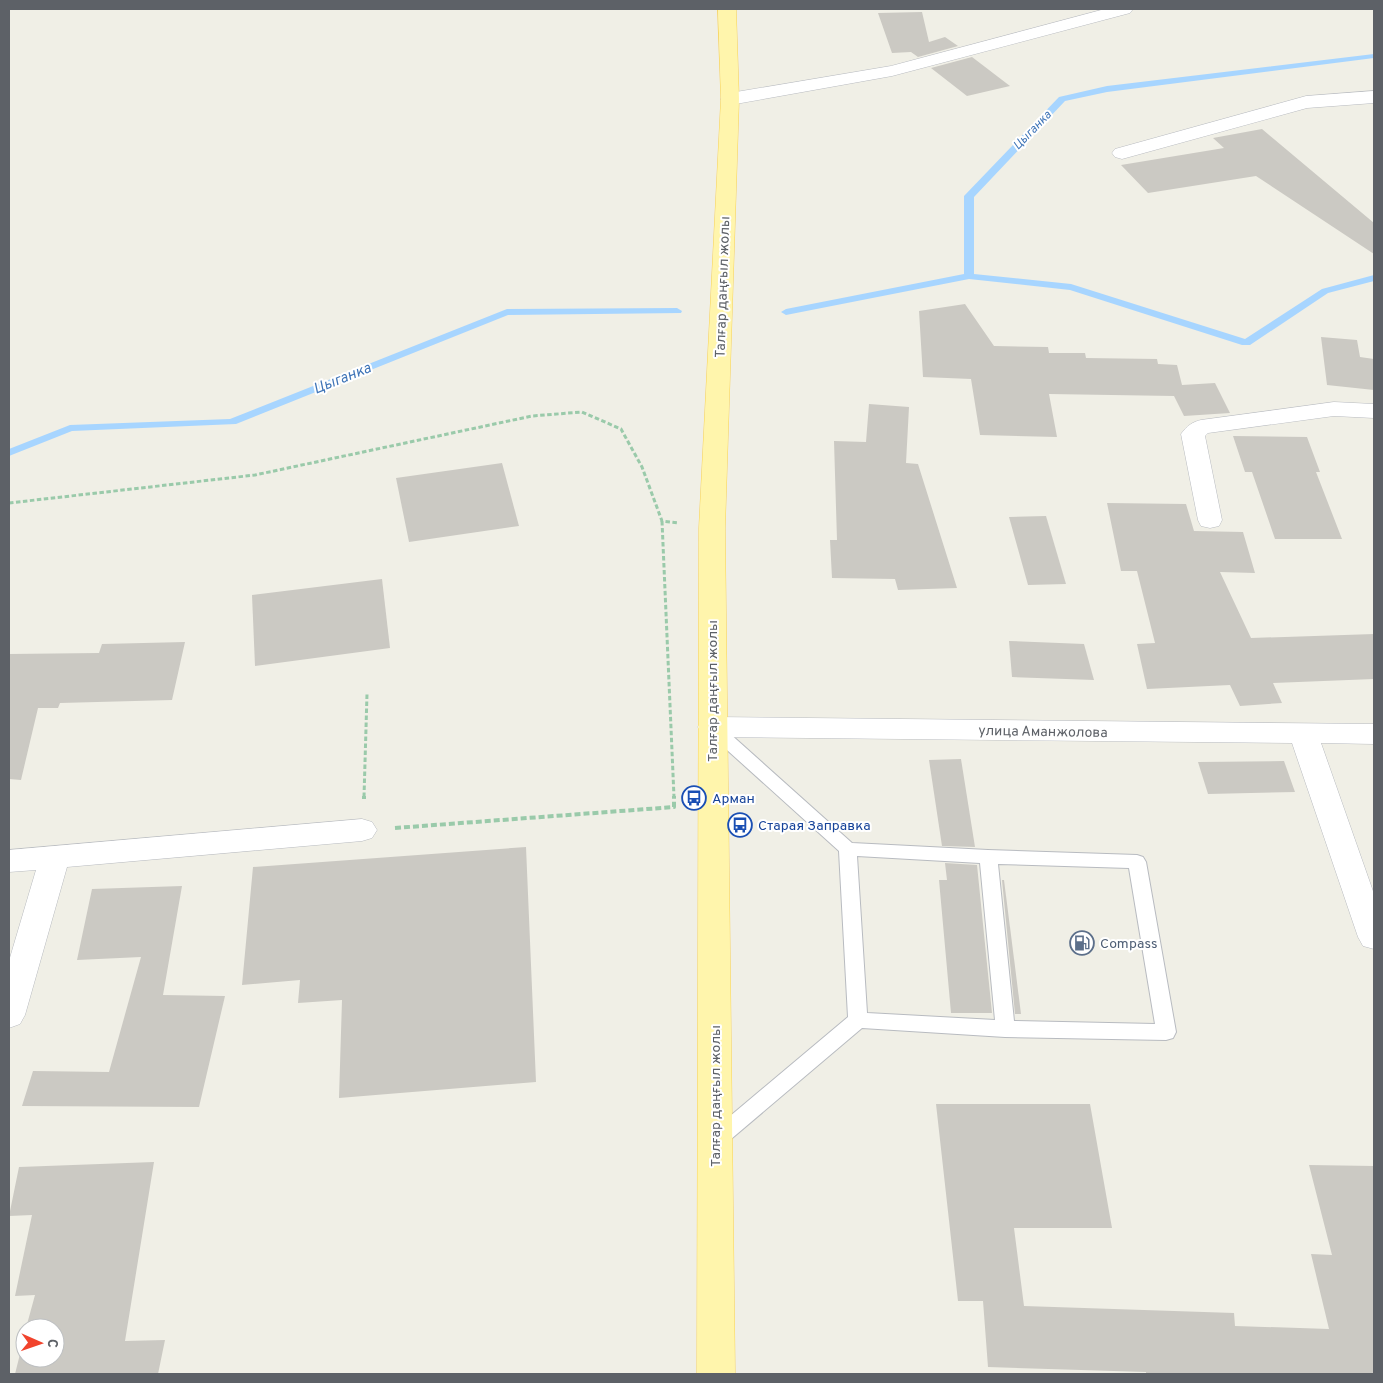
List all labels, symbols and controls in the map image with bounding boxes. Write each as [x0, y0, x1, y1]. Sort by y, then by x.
water label: Цыганка [1010, 107, 1056, 154]
street label: Талғар даңғыл жолы [713, 216, 734, 358]
water label: Цыганка [311, 359, 374, 400]
street label: Талғар даңғыл жолы [705, 620, 722, 762]
street label: улица Аманжолова [978, 723, 1108, 742]
bus stop icon: Арман [681, 785, 707, 811]
place label: Арман [712, 791, 755, 808]
bus stop icon: Старая Заправка [727, 812, 753, 838]
place label: Старая Заправка [758, 818, 871, 835]
fuel station icon: Compass [1069, 930, 1095, 956]
place label: Compass [1100, 936, 1158, 953]
street label: Талғар даңғыл жолы [708, 1025, 725, 1167]
north arrow [15, 1318, 65, 1368]
text: С [43, 1339, 60, 1348]

